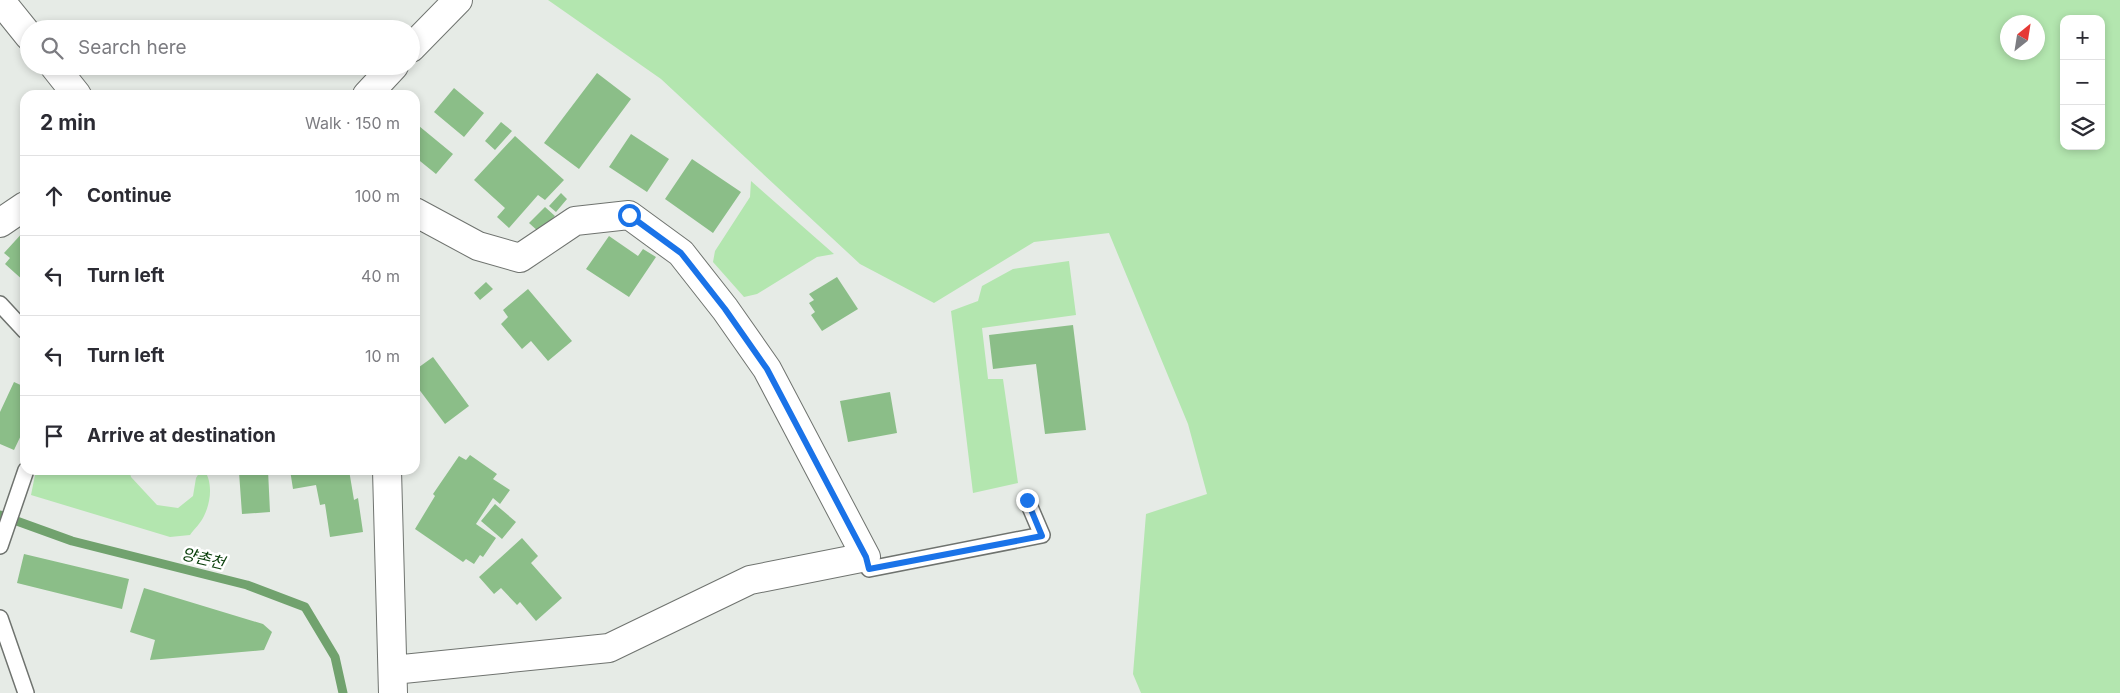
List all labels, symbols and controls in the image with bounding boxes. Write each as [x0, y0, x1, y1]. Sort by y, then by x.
north arrow [2000, 15, 2045, 60]
map controls [2060, 15, 2105, 150]
button: + [2060, 15, 2105, 60]
search box [20, 20, 420, 75]
icon: search [38, 34, 66, 62]
text: Search here [78, 36, 187, 59]
button: − [2060, 60, 2105, 105]
button: layers [2060, 105, 2105, 150]
text: 2 min [40, 110, 96, 135]
text: Walk · 150 m [305, 113, 400, 133]
icon: ahead [40, 182, 68, 210]
text: Continue [87, 184, 172, 207]
text: 100 m [355, 186, 400, 206]
route start [618, 204, 641, 227]
icon: left [40, 262, 68, 290]
text: Turn left [87, 264, 165, 287]
text: 40 m [361, 266, 400, 286]
icon: left [40, 342, 68, 370]
text: Turn left [87, 344, 165, 367]
text: 10 m [365, 346, 400, 366]
icon: arrive [40, 422, 68, 450]
text: Arrive at destination [87, 424, 276, 447]
route end [1016, 489, 1039, 512]
water label: 양촌천 [179, 543, 229, 574]

